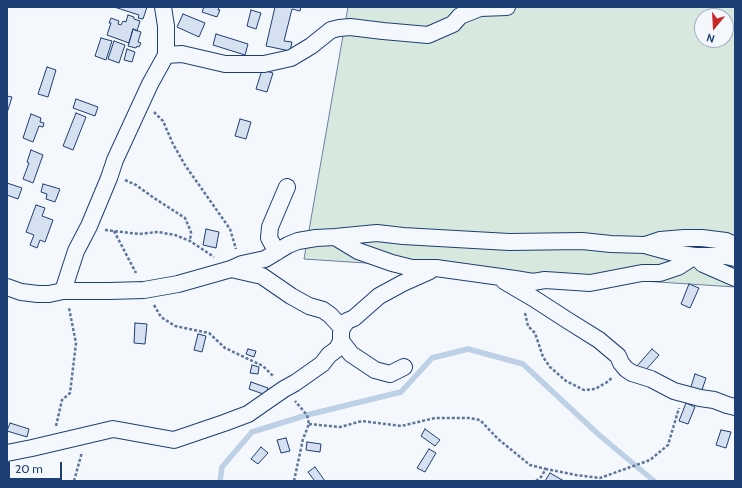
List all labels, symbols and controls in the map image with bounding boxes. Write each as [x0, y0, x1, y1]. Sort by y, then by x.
north arrow [694, 8, 734, 48]
text: N [705, 31, 716, 46]
scale bar [10, 454, 64, 480]
text: 20 m [15, 461, 43, 476]

